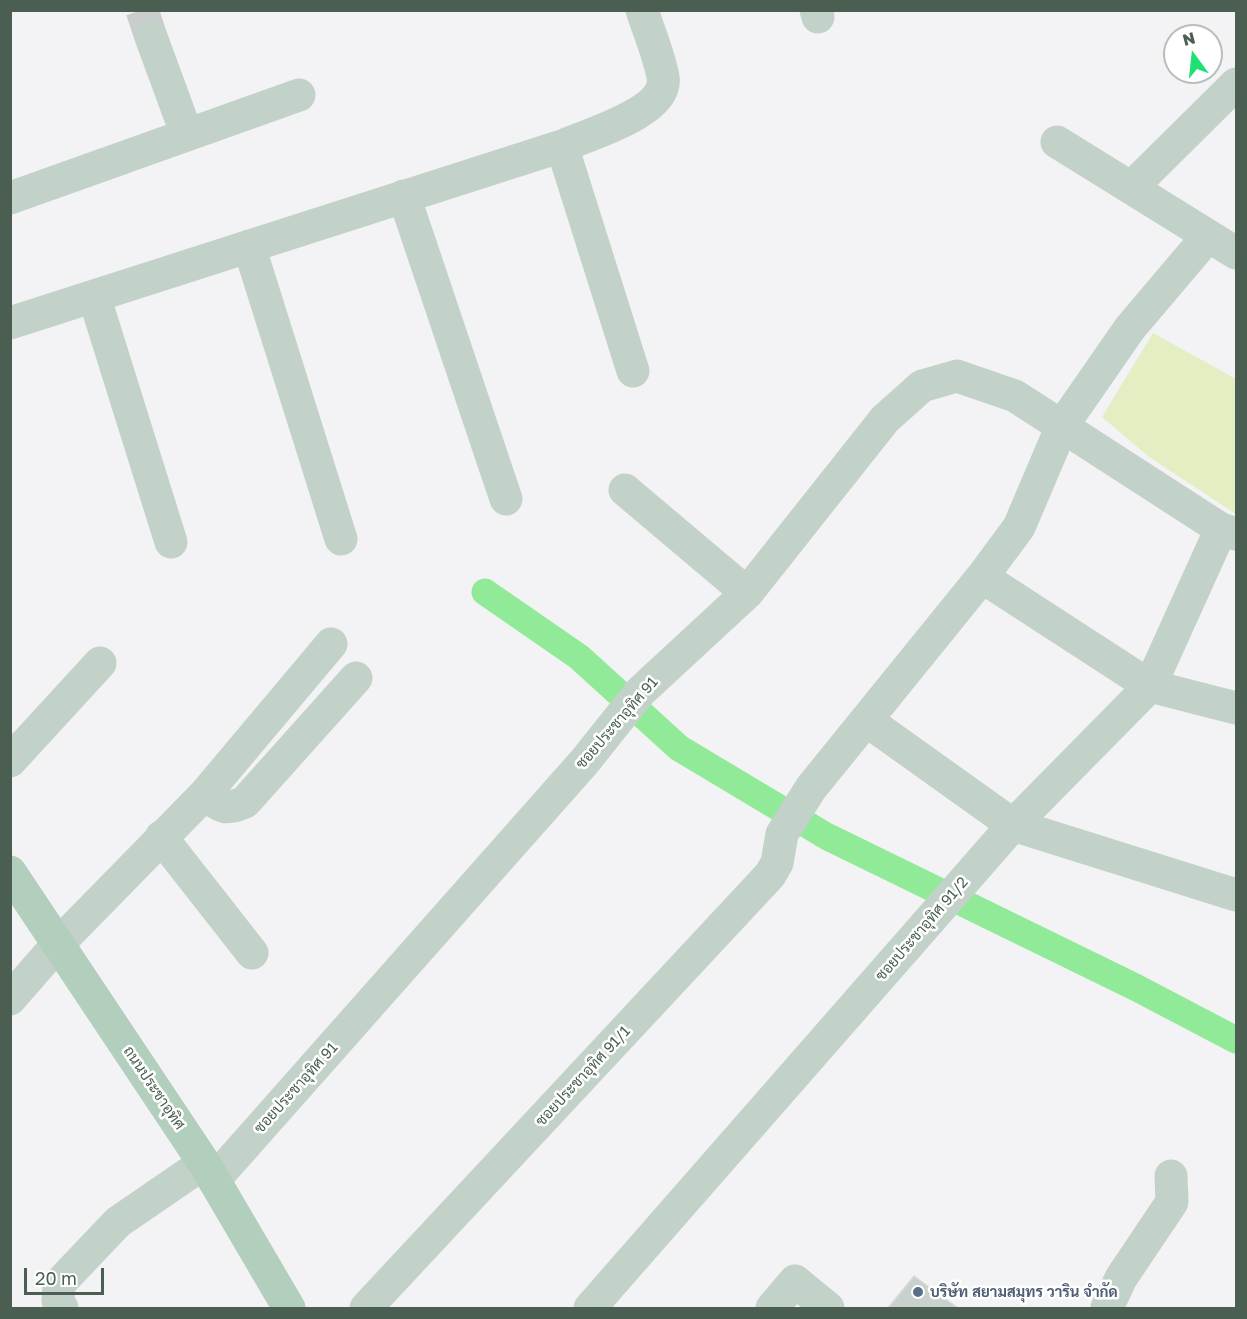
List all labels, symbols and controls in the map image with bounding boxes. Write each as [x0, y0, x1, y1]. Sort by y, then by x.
north arrow [1163, 24, 1223, 84]
text: N [1180, 27, 1197, 50]
street label: ซอยประชาอุทิศ 91 [572, 673, 662, 773]
street label: ซอยประชาอุทิศ 91/2 [872, 873, 972, 985]
street label: ซอยประชาอุทิศ 91/1 [532, 1022, 634, 1130]
street label: ซอยประชาอุทิศ 91 [251, 1039, 341, 1137]
street label: ถนนประชาอุทิศ [119, 1043, 189, 1133]
scale bar [27, 1256, 106, 1294]
text: 20 m [35, 1267, 77, 1289]
place label: บริษัท สยามสมุทร วาริน จำกัด [930, 1283, 1118, 1301]
marker: บริษัท สยามสมุทร วาริน จำกัด [911, 1285, 925, 1299]

